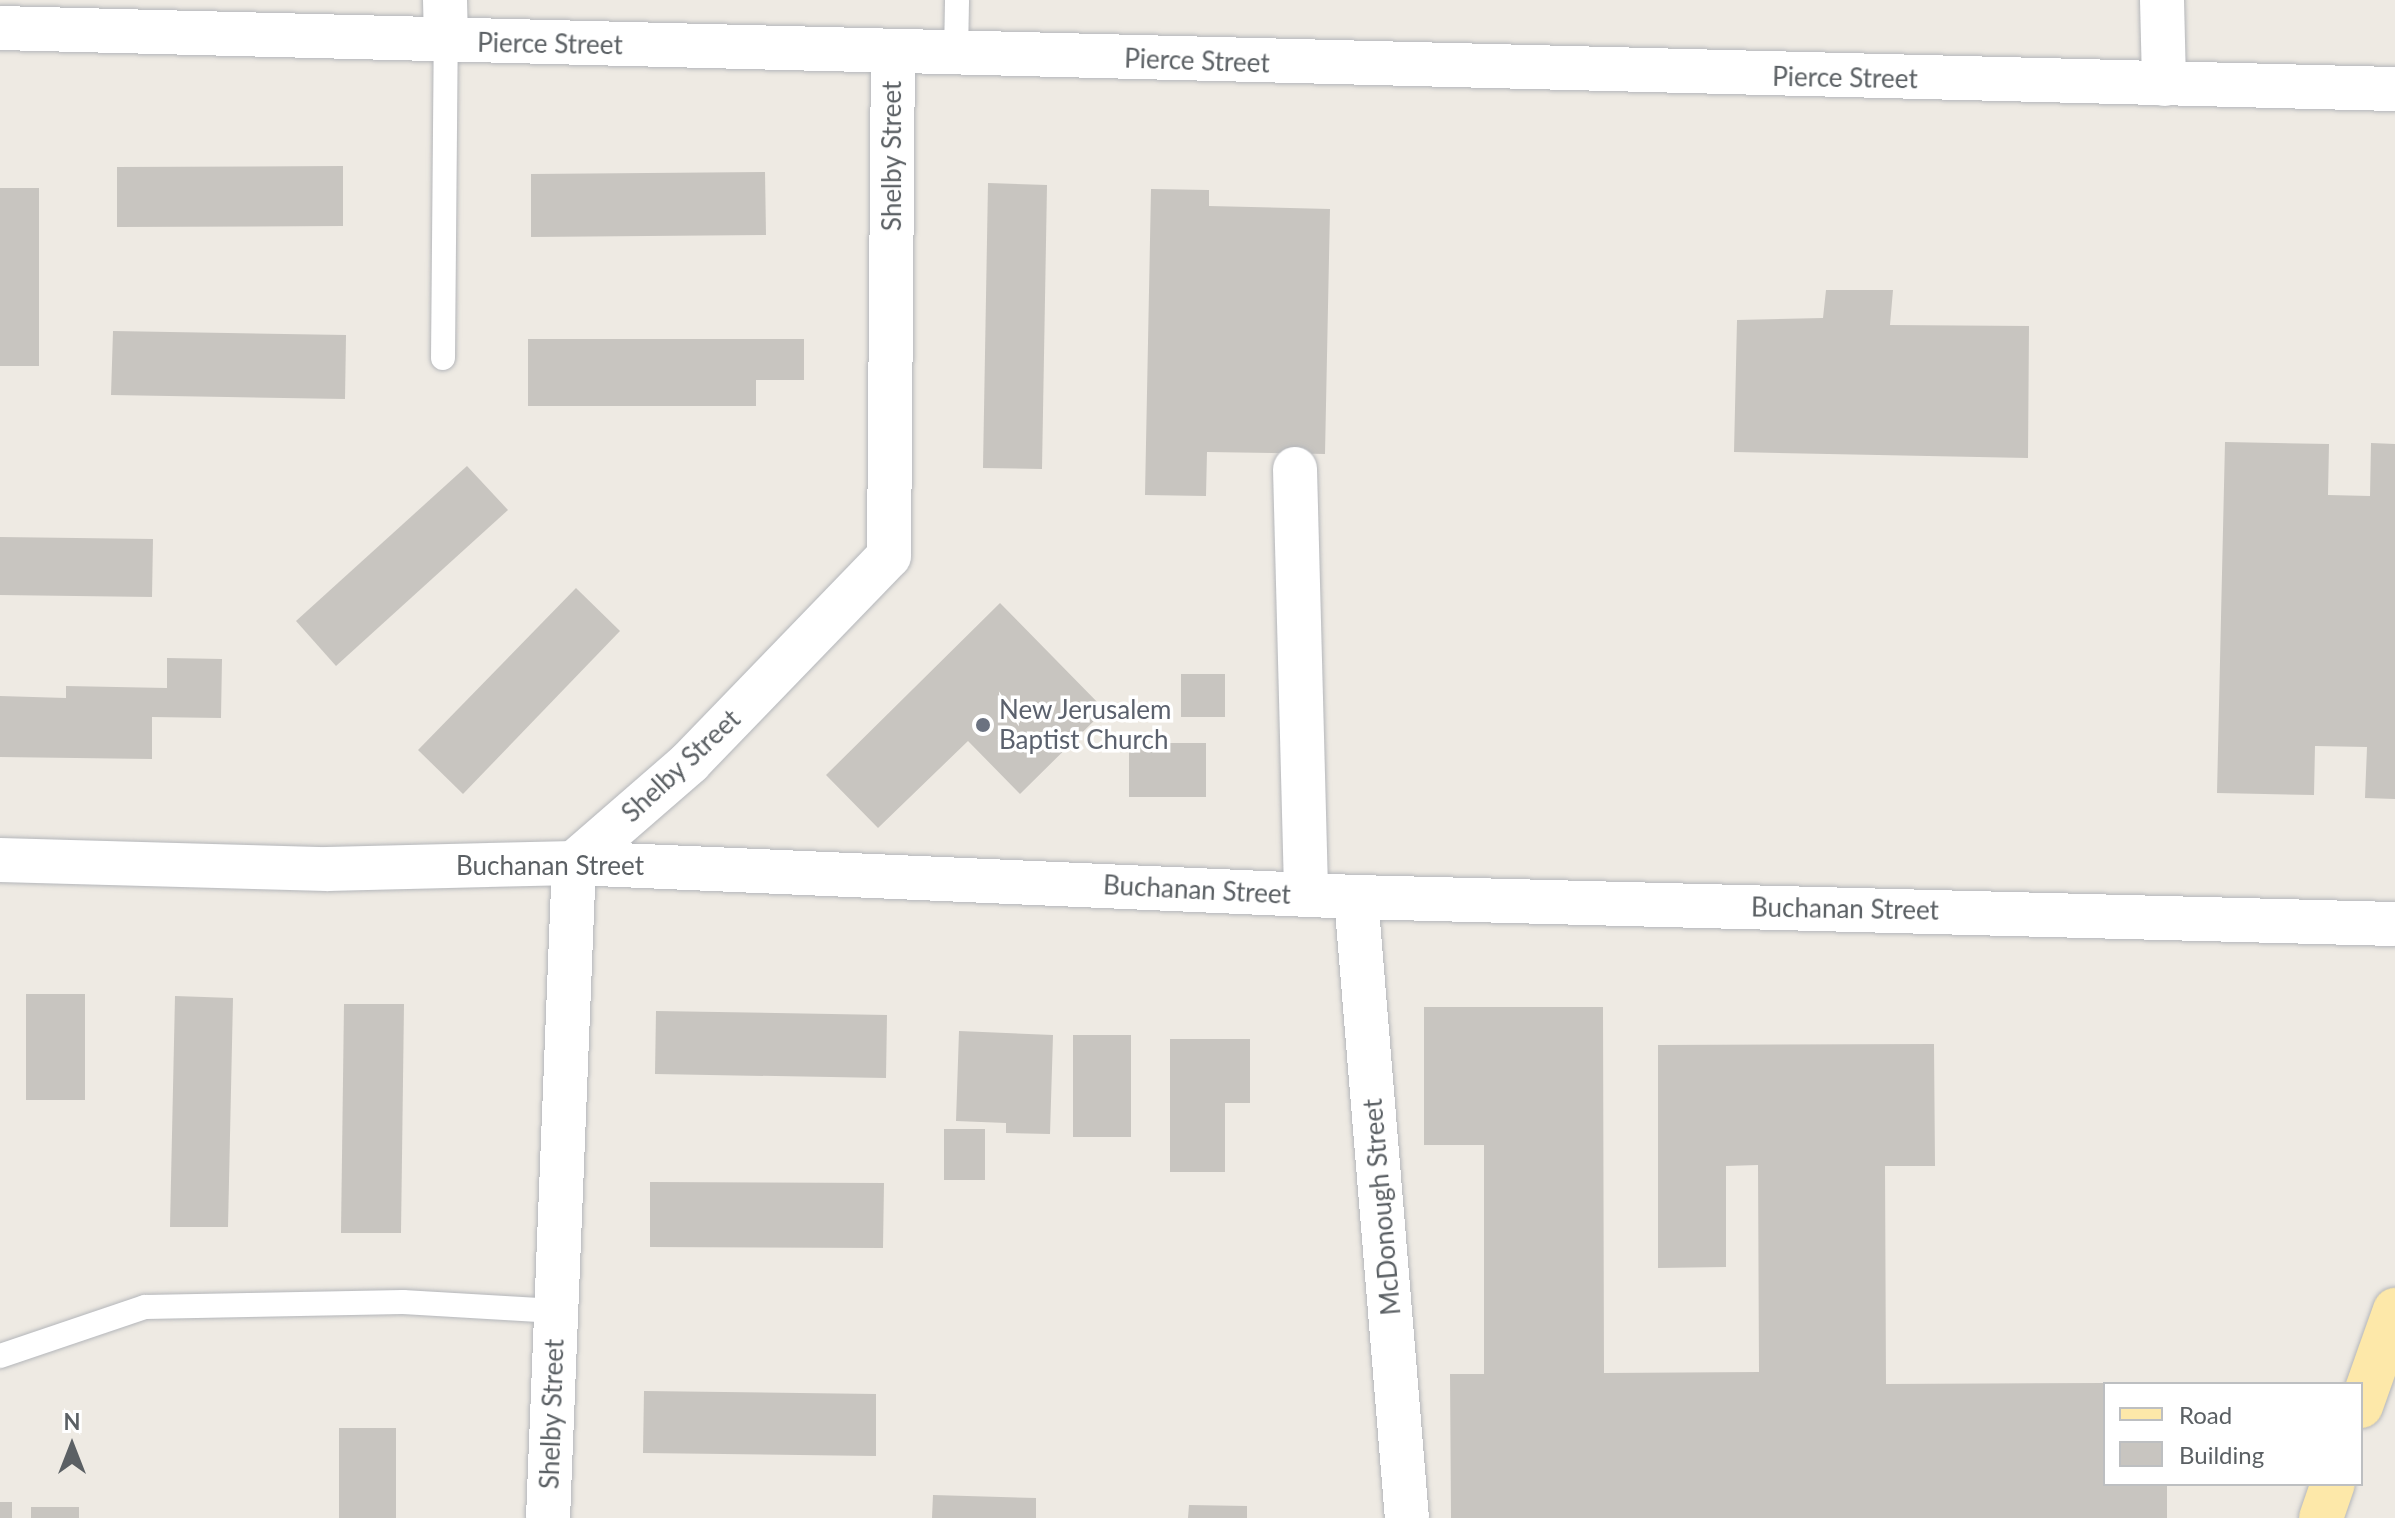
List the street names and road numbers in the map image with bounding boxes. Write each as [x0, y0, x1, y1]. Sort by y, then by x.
street label: Pierce Street [477, 27, 623, 61]
street label: Pierce Street [1124, 43, 1270, 79]
street label: Pierce Street [1772, 61, 1918, 95]
street label: Shelby Street [876, 81, 908, 231]
street label: Shelby Street [615, 703, 747, 829]
street label: Buchanan Street [456, 850, 644, 882]
street label: Buchanan Street [1102, 870, 1292, 910]
street label: Buchanan Street [1751, 892, 1939, 926]
street label: McDonough Street [1357, 1097, 1407, 1317]
street label: Shelby Street [534, 1338, 570, 1490]

